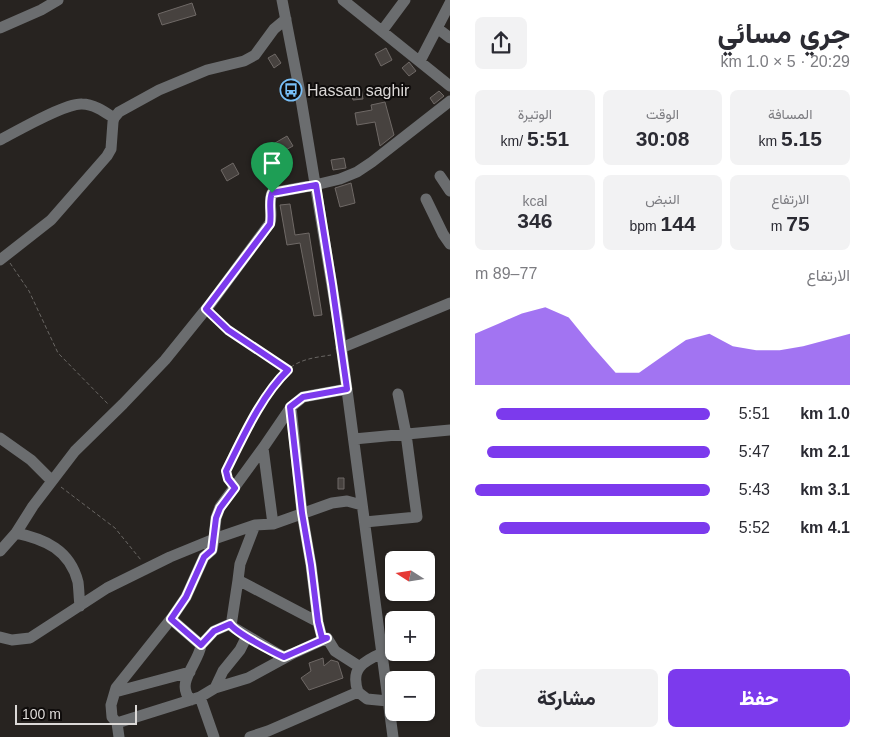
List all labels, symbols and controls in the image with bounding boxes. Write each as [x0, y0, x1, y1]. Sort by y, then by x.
button: share [475, 17, 527, 69]
text: جري مسائي [717, 18, 850, 49]
text: 20:29 · 5 × 1.0 km [721, 53, 850, 70]
bus stop icon: Hassan saghir [279, 78, 303, 102]
place label: Hassan saghir [307, 82, 410, 99]
text: الوتيرة [518, 106, 552, 122]
text: الوقت [646, 106, 679, 122]
text: المسافة [768, 106, 812, 122]
text: 5:51 [527, 127, 569, 150]
text: 30:08 [636, 127, 689, 150]
text: 5.15 [781, 127, 822, 150]
text: /km [501, 133, 527, 149]
text: km [758, 133, 781, 149]
pin [251, 142, 293, 193]
icon: arrive [258, 149, 286, 177]
text: النبض [645, 191, 680, 207]
text: الارتفاع [771, 191, 809, 207]
text: kcal [522, 193, 547, 209]
text: 346 [517, 209, 552, 232]
text: 144 [661, 212, 696, 235]
text: 75 [786, 212, 810, 235]
text: bpm [629, 218, 661, 234]
text: m [771, 218, 786, 234]
text: 77–89 m [475, 265, 537, 282]
text: الارتفاع [807, 267, 850, 284]
text: 5:51 [739, 405, 770, 422]
text: 1.0 km [800, 405, 850, 422]
text: 5:47 [739, 443, 770, 460]
text: 2.1 km [800, 443, 850, 460]
text: 5:43 [739, 481, 770, 498]
text: 3.1 km [800, 481, 850, 498]
text: 5:52 [739, 519, 770, 536]
text: 4.1 km [800, 519, 850, 536]
north arrow [385, 551, 435, 601]
map controls [385, 551, 435, 721]
button: + [385, 611, 435, 661]
button: مشاركة [475, 669, 658, 727]
button: حفظ [668, 669, 850, 727]
button: − [385, 671, 435, 721]
scale bar [15, 702, 138, 725]
text: 100 m [22, 706, 61, 722]

